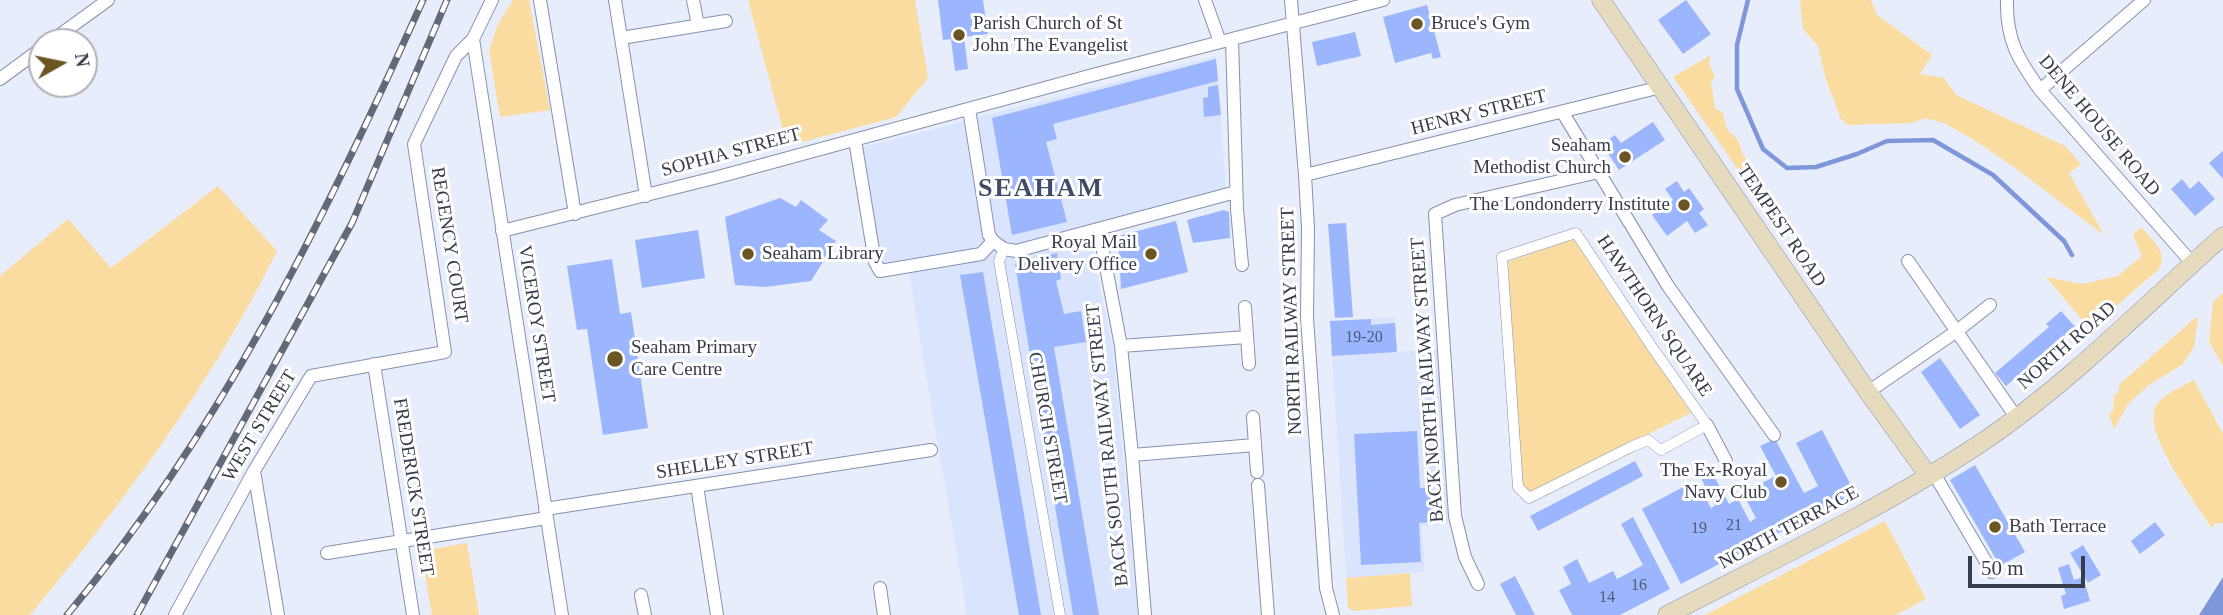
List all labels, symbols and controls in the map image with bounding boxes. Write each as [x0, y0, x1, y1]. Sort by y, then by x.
place label: Parish Church of St John The Evangelist [973, 13, 1128, 57]
place label: Bruce's Gym [1431, 13, 1530, 35]
marker: Bruce's Gym [1409, 16, 1425, 32]
marker: Parish Church of St John The Evangelist [951, 27, 967, 43]
north arrow [28, 28, 98, 98]
street label: DENE HOUSE ROAD [2033, 51, 2165, 201]
text: N [71, 52, 94, 68]
street label: HENRY STREET [1409, 85, 1549, 141]
street label: SOPHIA STREET [659, 123, 803, 183]
place label: Seaham Methodist Church [1473, 135, 1611, 179]
marker: Seaham Methodist Church [1617, 149, 1633, 165]
street label: TEMPEST ROAD [1732, 160, 1830, 292]
street label: REGENCY COURT [425, 165, 473, 325]
district label: SEAHAM [979, 173, 1103, 205]
place label: The Londonderry Institute [1469, 194, 1670, 216]
marker: The Londonderry Institute [1676, 197, 1692, 213]
street label: NORTH RAILWAY STREET [1277, 207, 1307, 435]
street label: HAWTHORN SQUARE [1591, 231, 1717, 401]
place label: Royal Mail Delivery Office [1018, 232, 1137, 276]
street label: BACK NORTH RAILWAY STREET [1407, 237, 1449, 523]
place label: Seaham Library [762, 243, 884, 265]
street label: VICEROY STREET [512, 244, 560, 404]
marker: Seaham Library [740, 246, 756, 262]
marker: Royal Mail Delivery Office [1143, 246, 1159, 262]
street label: NORTH ROAD [2013, 297, 2121, 395]
street label: BACK SOUTH RAILWAY STREET [1082, 302, 1134, 588]
house number: 19-20 [1345, 328, 1383, 348]
place label: Seaham Primary Care Centre [631, 337, 757, 381]
marker: Seaham Primary Care Centre [605, 349, 625, 369]
street label: CHURCH STREET [1022, 350, 1072, 506]
street label: WEST STREET [218, 366, 302, 486]
street label: FREDERICK STREET [388, 396, 438, 578]
street label: SHELLEY STREET [655, 437, 815, 485]
place label: The Ex-Royal Navy Club [1660, 460, 1767, 504]
marker: The Ex-Royal Navy Club [1773, 474, 1789, 490]
street label: NORTH TERRACE [1715, 481, 1863, 575]
house number: 21 [1726, 516, 1742, 536]
place label: Bath Terrace [2009, 516, 2106, 538]
house number: 19 [1691, 519, 1707, 539]
marker: Bath Terrace [1987, 519, 2003, 535]
scale bar [1971, 542, 2088, 586]
text: 50 m [1981, 556, 2024, 580]
house number: 16 [1631, 576, 1647, 596]
house number: 14 [1599, 588, 1615, 608]

